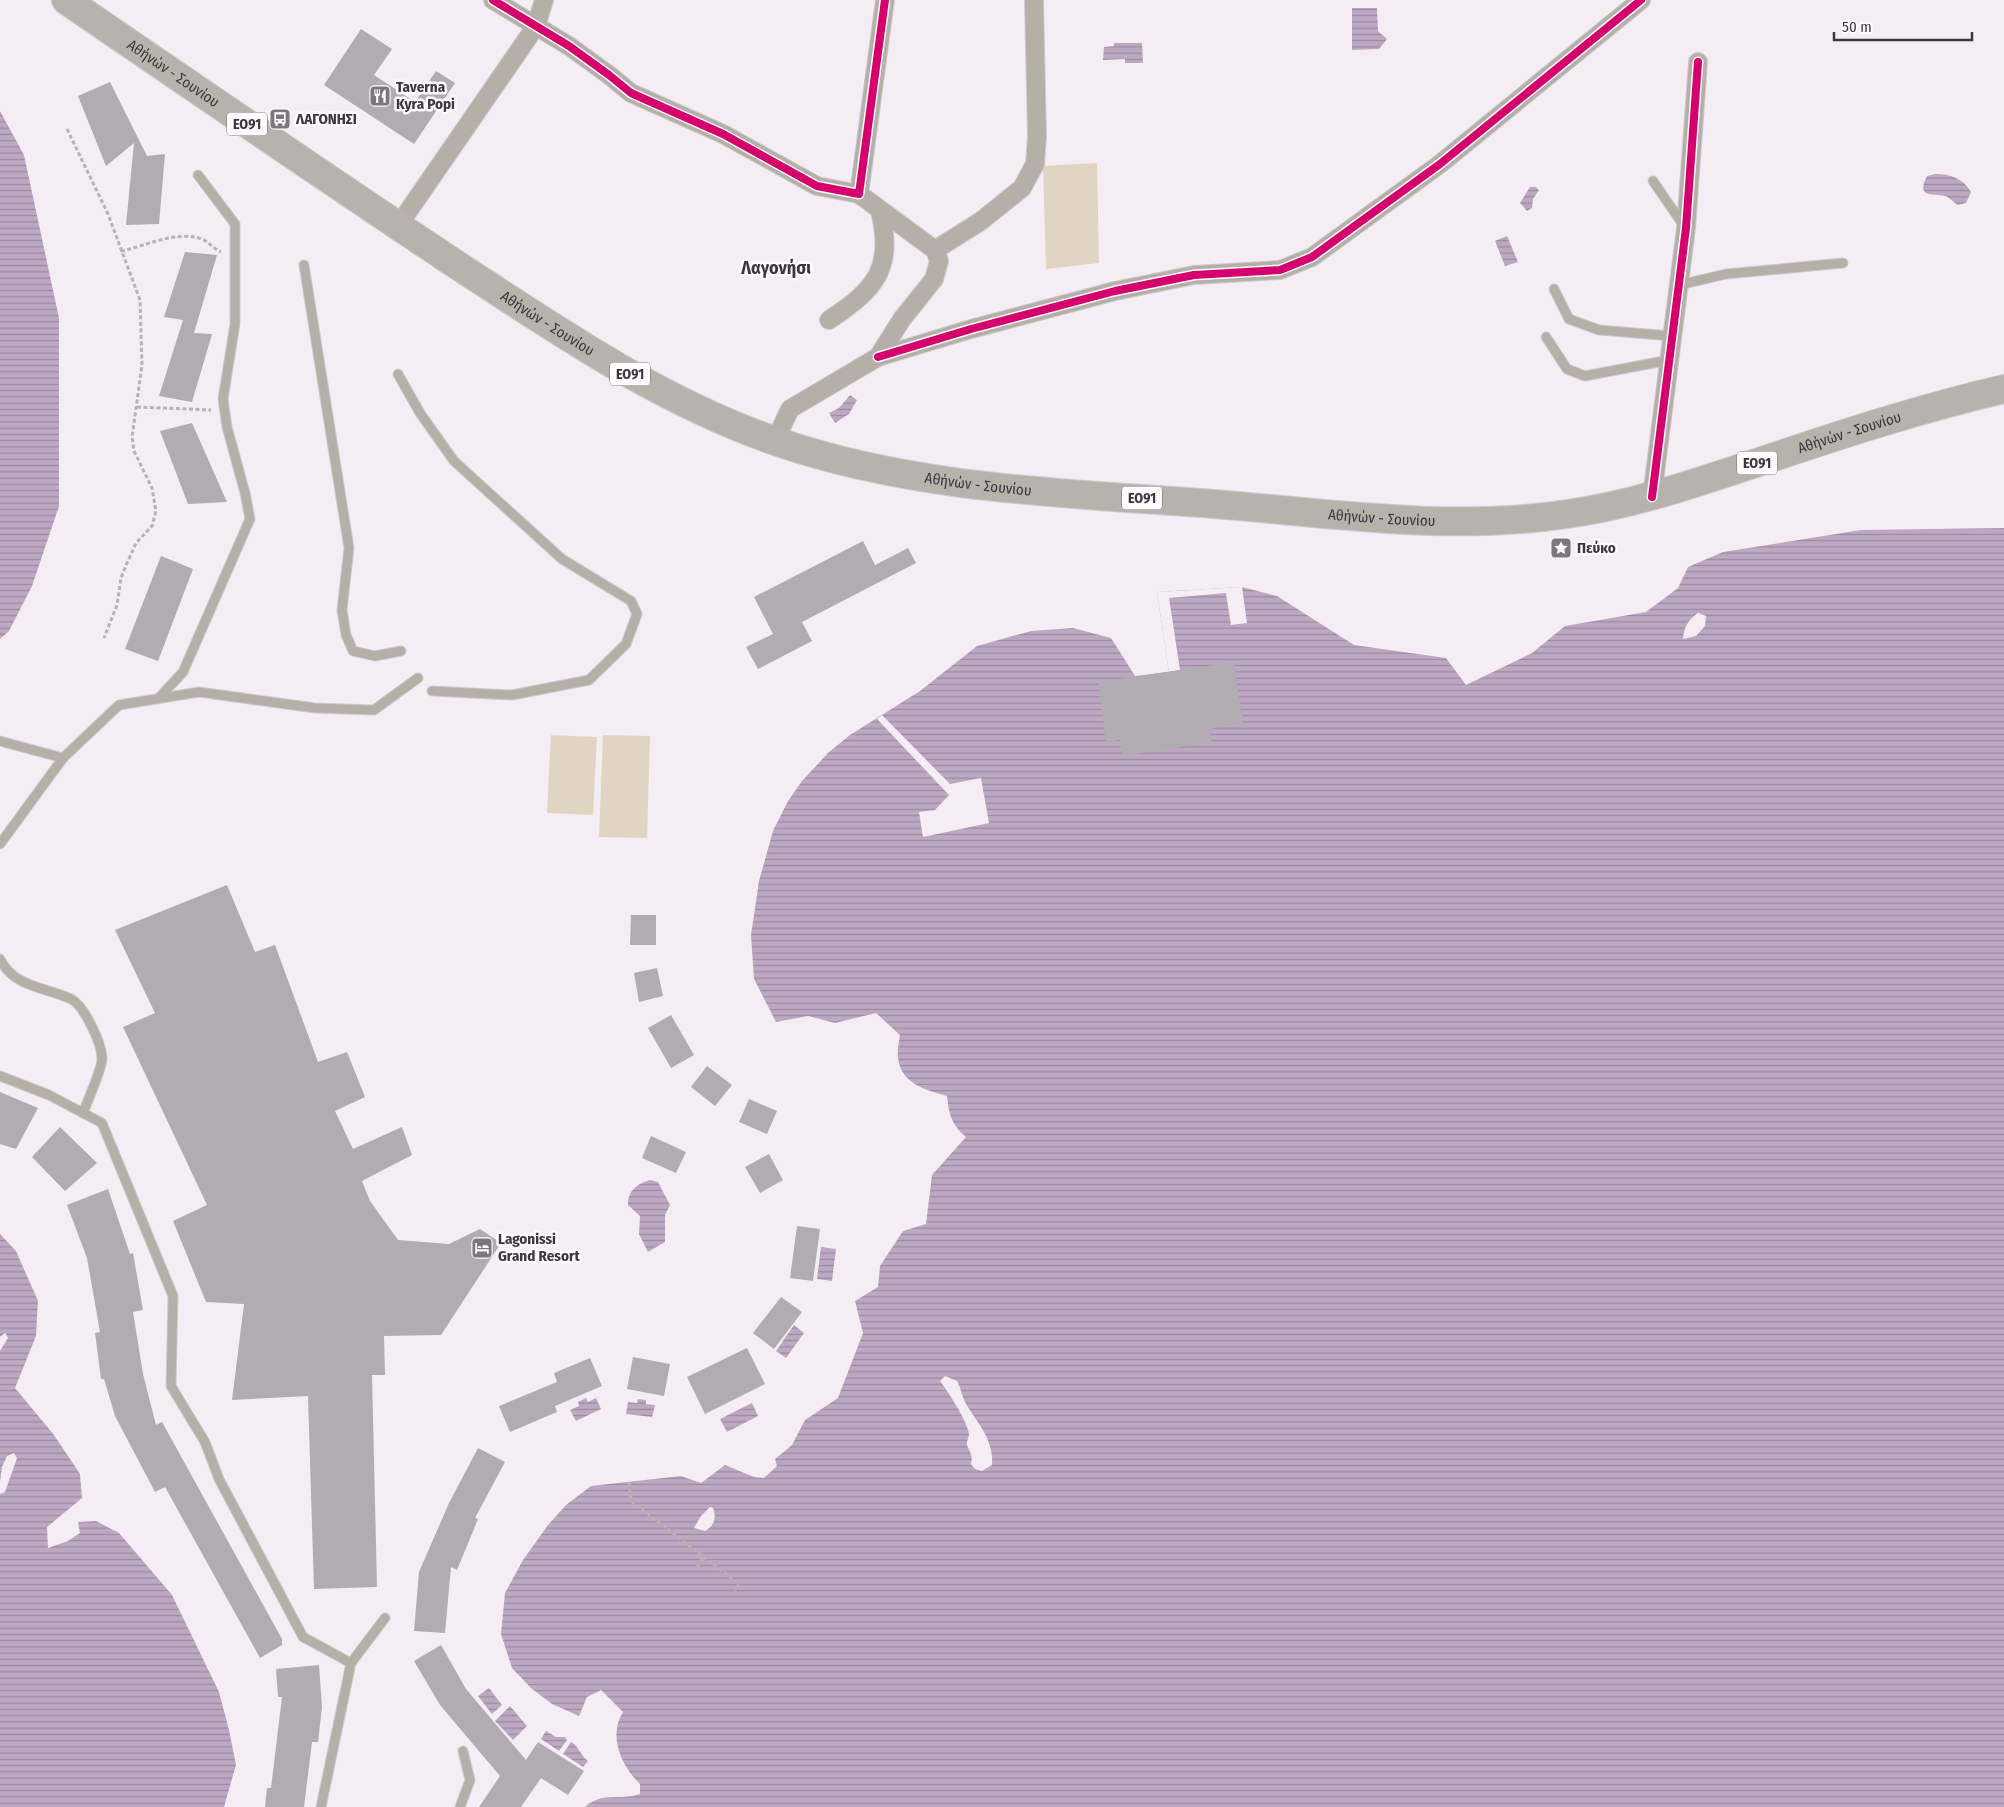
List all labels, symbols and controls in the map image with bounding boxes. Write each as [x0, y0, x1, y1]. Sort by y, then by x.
scale bar [1834, 10, 1972, 42]
text: 50 m [1842, 18, 1872, 36]
street label: Αθήνών - Σουνίου [124, 36, 223, 111]
place label: Taverna Kyra Popi [396, 78, 455, 113]
restaurant icon: Taverna Kyra Popi [368, 84, 392, 108]
bus stop icon: ΛΑΓΟΝΗΣΙ [268, 107, 292, 131]
place label: ΛΑΓΟΝΗΣΙ [295, 110, 357, 128]
road number: ΕΟ91 [227, 112, 267, 136]
district label: Λαγονήσι [740, 257, 811, 279]
street label: Αθήνών - Σουνίου [497, 287, 598, 360]
road number: ΕΟ91 [610, 362, 650, 386]
street label: Αθήνών - Σουνίου [1795, 408, 1903, 457]
road number: ΕΟ91 [1737, 452, 1777, 474]
street label: Αθήνών - Σουνίου [923, 469, 1032, 500]
road number: ΕΟ91 [1122, 486, 1162, 509]
street label: Αθήνών - Σουνίου [1327, 505, 1436, 530]
place icon: Πεύκο [1549, 536, 1573, 560]
place label: Πεύκο [1577, 539, 1616, 557]
place label: Lagonissi Grand Resort [498, 1230, 580, 1265]
hotel icon: Lagonissi Grand Resort [470, 1236, 494, 1260]

